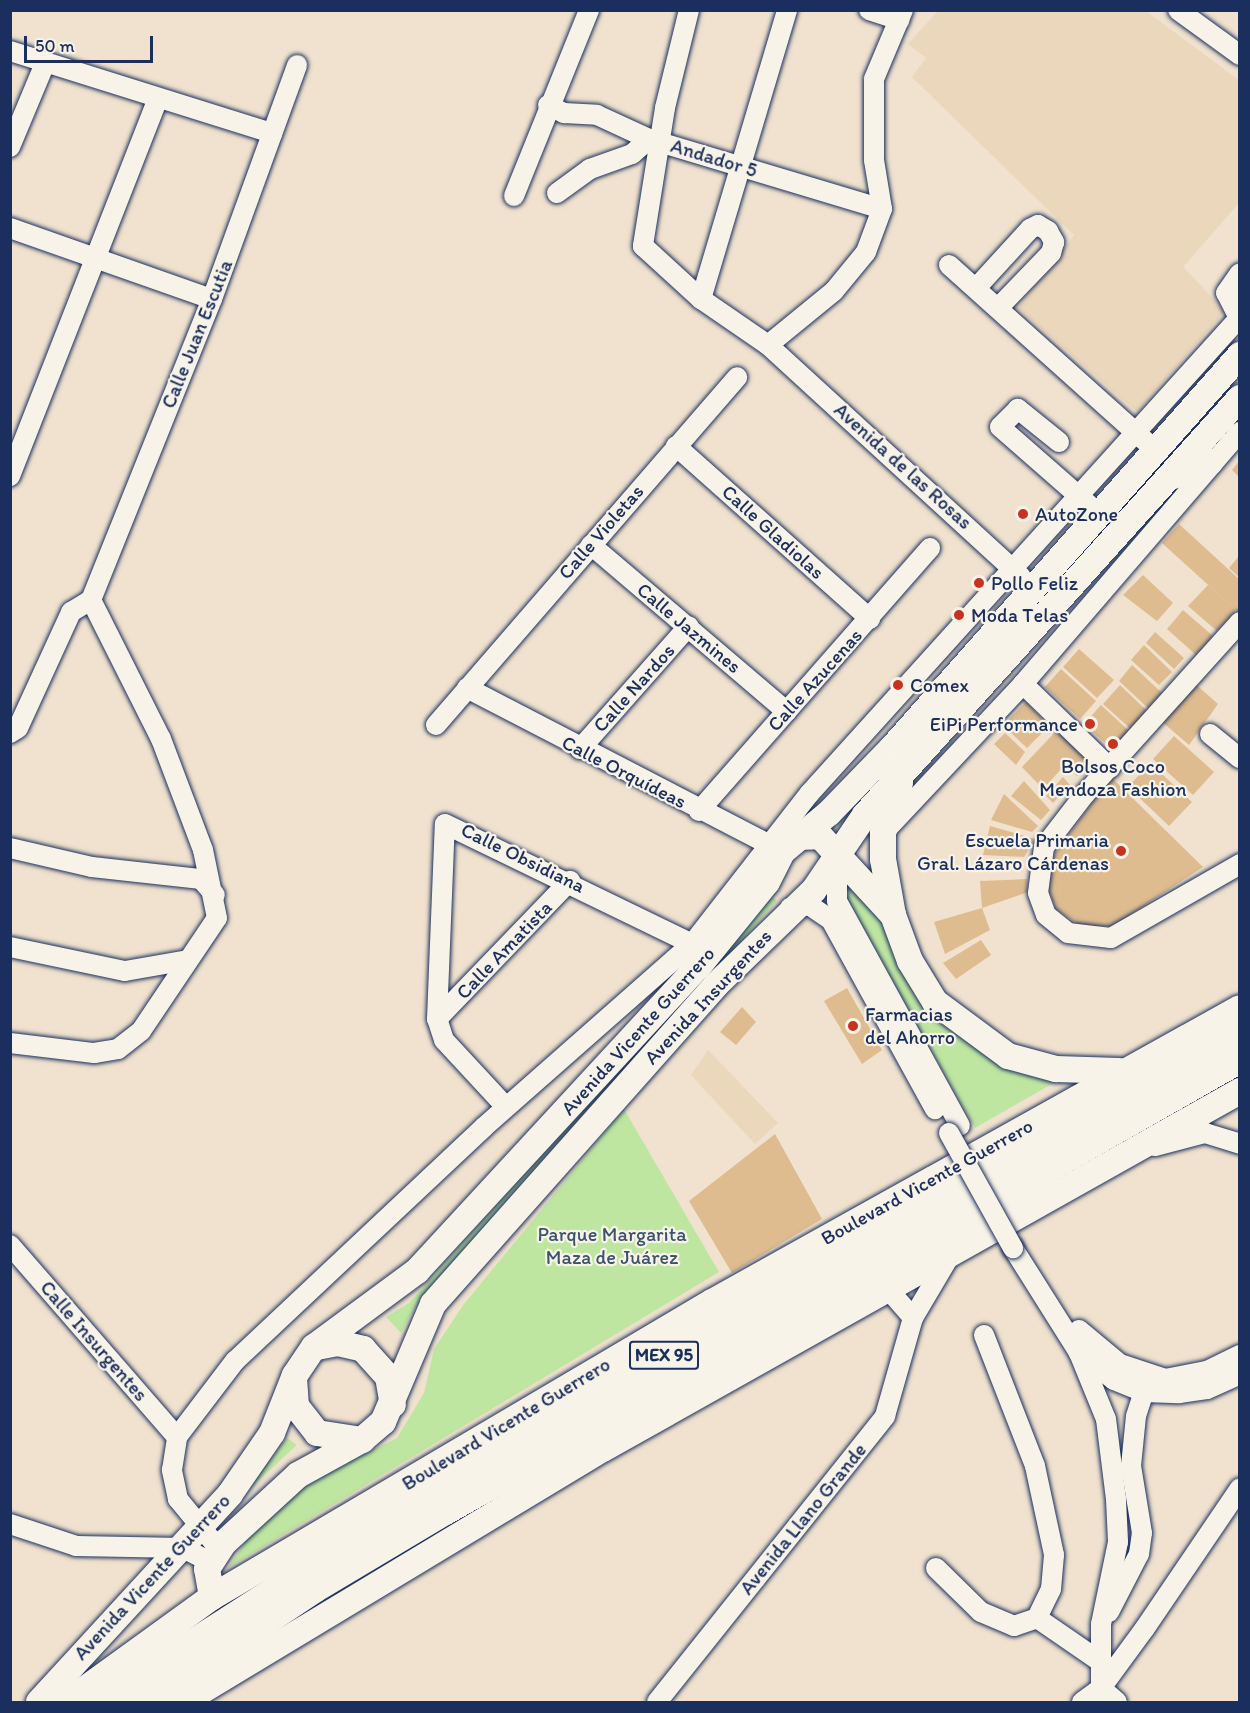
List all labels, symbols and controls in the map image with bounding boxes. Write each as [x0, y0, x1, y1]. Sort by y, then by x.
scale bar [27, 24, 156, 62]
text: 50 m [35, 35, 75, 57]
street label: Andador 5 [668, 133, 760, 183]
street label: Calle Juan Escutia [156, 256, 238, 412]
street label: Avenida de las Rosas [829, 398, 977, 534]
street label: Calle Violetas [553, 480, 649, 584]
street label: Calle Gladiolas [717, 480, 829, 584]
place label: AutoZone [1035, 502, 1118, 526]
marker: AutoZone [1016, 507, 1030, 521]
place label: Pollo Feliz [991, 571, 1077, 595]
marker: Pollo Feliz [972, 576, 986, 590]
street label: Calle Jazmines [632, 577, 746, 679]
place label: Moda Telas [971, 603, 1066, 627]
marker: Moda Telas [952, 608, 966, 622]
street label: Calle Azucenas [762, 623, 868, 737]
street label: Calle Nardos [588, 639, 680, 737]
place label: Comex [910, 673, 969, 697]
marker: Comex [891, 678, 905, 692]
place label: EiPi Performance [930, 712, 1078, 736]
marker: EiPi Performance [1083, 717, 1097, 731]
street label: Calle Orquídeas [557, 730, 691, 814]
marker: Bolsos Coco Mendoza Fashion [1106, 737, 1120, 751]
place label: Bolsos Coco Mendoza Fashion [1039, 754, 1187, 801]
street label: Calle Obsidiana [457, 817, 589, 899]
place label: Escuela Primaria Gral. Lázaro Cárdenas [918, 828, 1109, 875]
marker: Escuela Primaria Gral. Lázaro Cárdenas [1114, 844, 1128, 858]
street label: Calle Amatista [451, 896, 557, 1004]
street label: Avenida Insurgentes [639, 924, 777, 1070]
street label: Avenida Vicente Guerrero [556, 942, 720, 1120]
place label: Farmacias del Ahorro [865, 1002, 955, 1049]
marker: Farmacias del Ahorro [846, 1019, 860, 1033]
street label: Boulevard Vicente Guerrero [817, 1114, 1037, 1250]
park label: Parque Margarita Maza de Juárez [537, 1222, 687, 1269]
street label: Calle Insurgentes [35, 1276, 153, 1406]
road number: MEX 95 [628, 1340, 700, 1370]
street label: Boulevard Vicente Guerrero [398, 1352, 614, 1496]
street label: Avenida Llano Grande [735, 1439, 871, 1599]
street label: Avenida Vicente Guerrero [69, 1489, 235, 1665]

